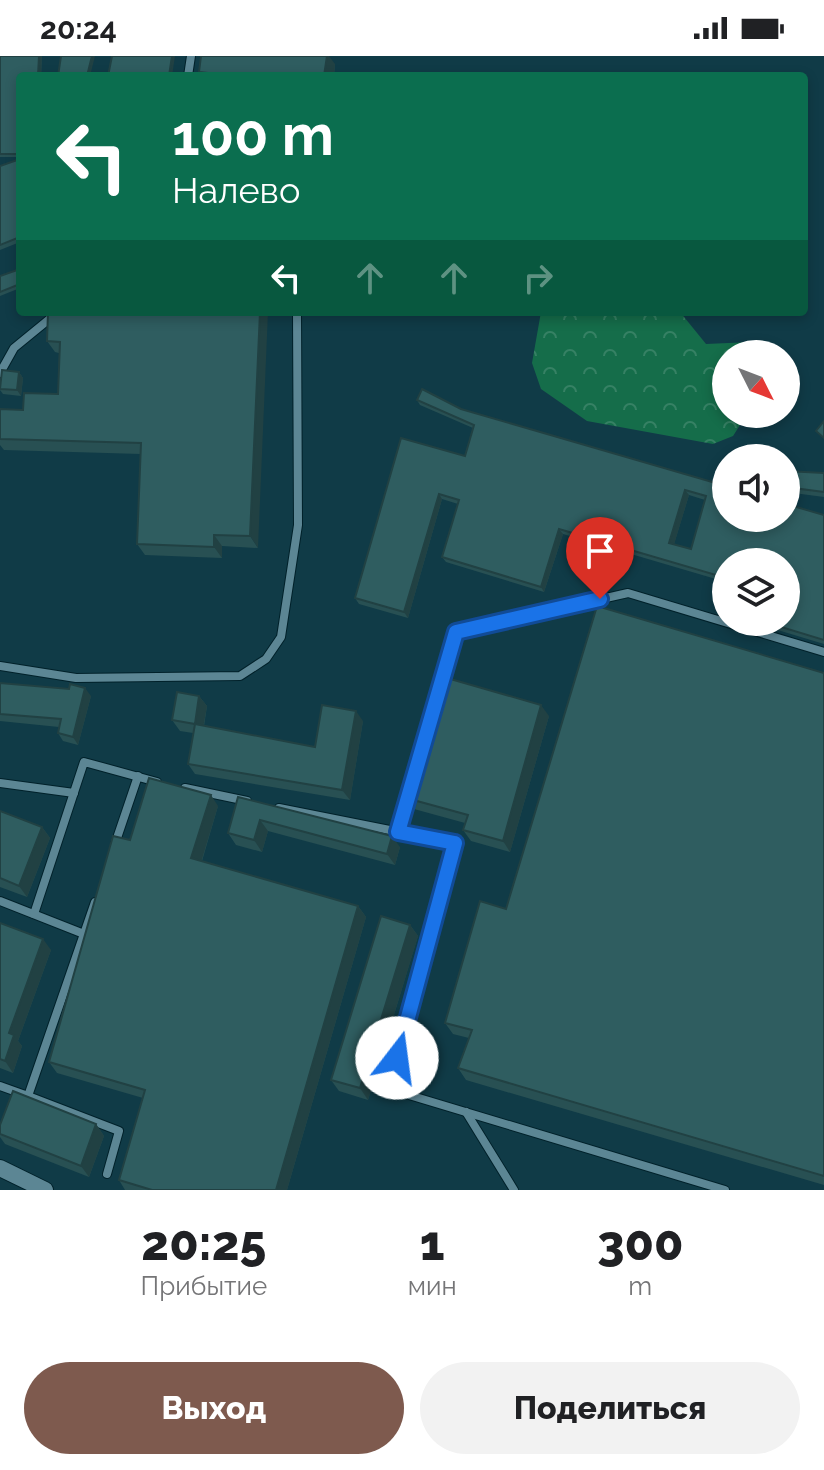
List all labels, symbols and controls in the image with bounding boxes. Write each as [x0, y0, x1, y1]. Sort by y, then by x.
text: 20:24 [40, 11, 117, 46]
text: 100 m [172, 102, 334, 168]
icon: left [40, 104, 144, 208]
text: Налево [172, 169, 300, 211]
icon: left [264, 256, 308, 300]
icon: ahead [348, 256, 392, 300]
icon: ahead [432, 256, 476, 300]
icon: right [516, 256, 560, 300]
north arrow [712, 340, 800, 428]
map controls [712, 340, 800, 636]
button: sound [712, 444, 800, 532]
pin [566, 517, 634, 599]
icon: arrive [578, 529, 622, 573]
button: layers [712, 548, 800, 636]
position arrow [355, 1016, 439, 1100]
text: 20:25 [141, 1215, 266, 1271]
text: 1 [420, 1215, 445, 1271]
text: 300 [597, 1215, 683, 1271]
text: Прибытие [141, 1271, 267, 1301]
text: мин [408, 1271, 457, 1301]
text: m [628, 1271, 652, 1301]
button: Выход [24, 1362, 404, 1454]
button: Поделиться [420, 1362, 800, 1454]

